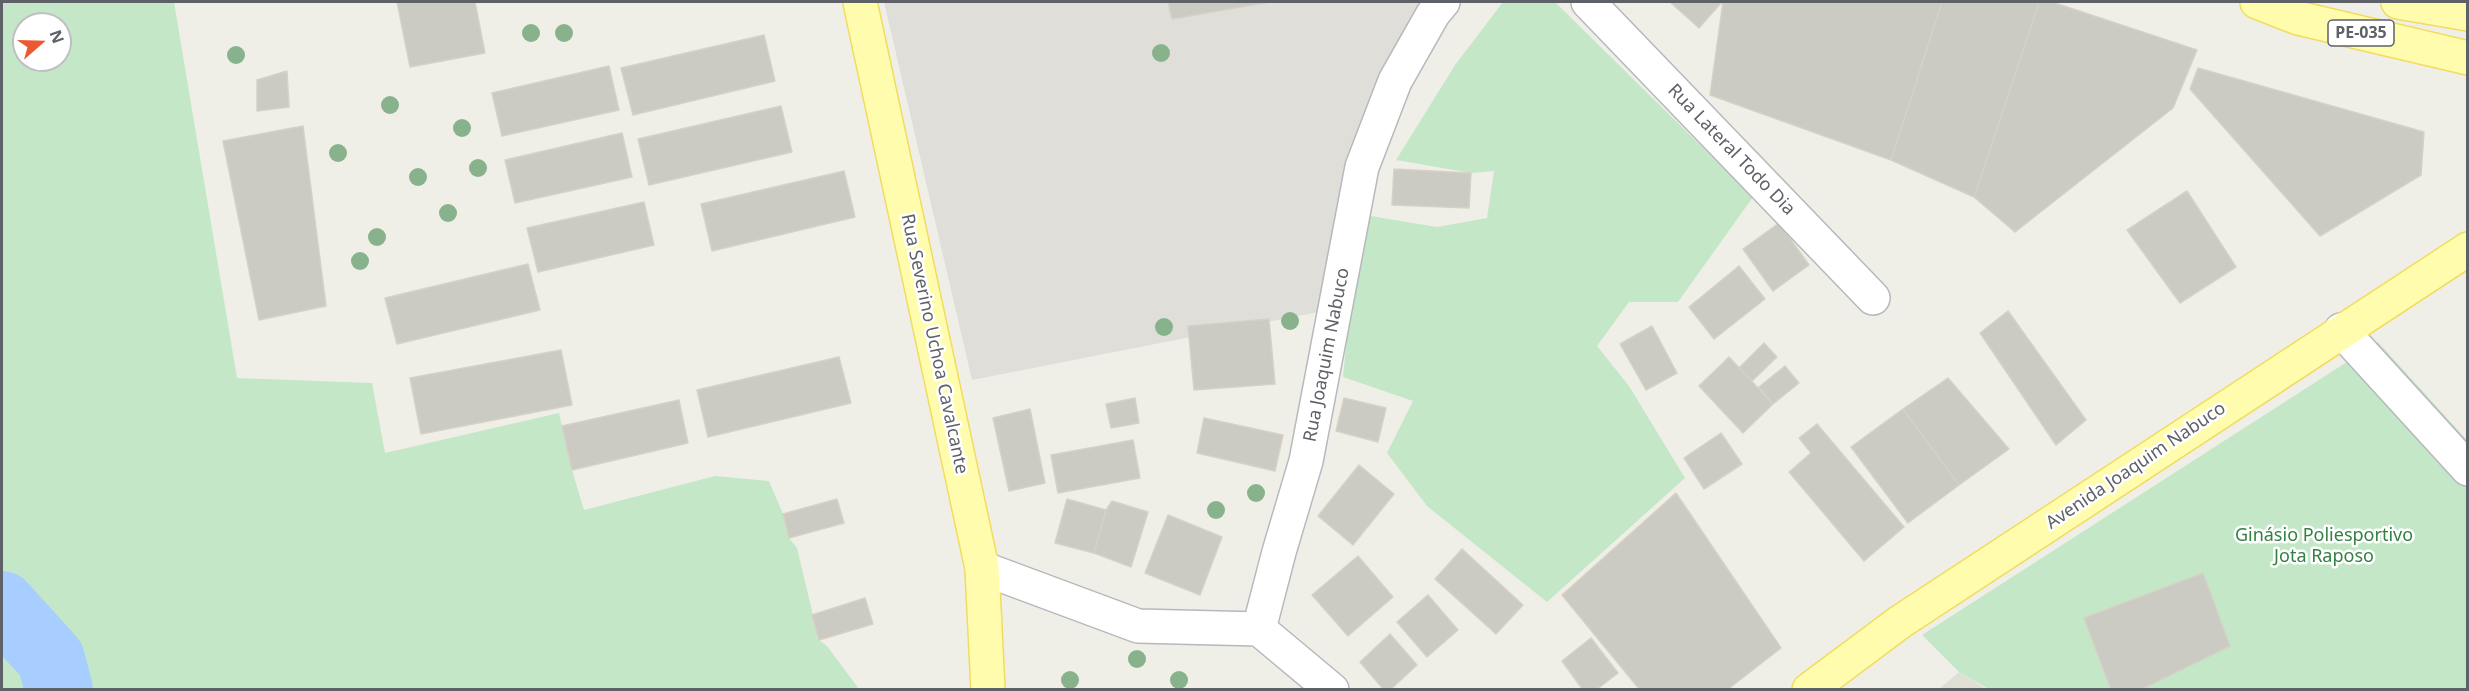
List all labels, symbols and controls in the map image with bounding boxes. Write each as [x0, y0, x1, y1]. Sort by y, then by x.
north arrow [12, 12, 72, 72]
road number: PE-035 [2328, 20, 2394, 46]
text: N [44, 27, 70, 46]
street label: Rua Lateral Todo Dia [1663, 80, 1799, 220]
street label: Rua Severino Uchoa Cavalcante [896, 212, 972, 476]
street label: Rua Joaquim Nabuco [1300, 266, 1354, 444]
street label: Avenida Joaquim Nabuco [2042, 398, 2230, 534]
park label: Ginásio Poliesportivo Jota Raposo [2235, 525, 2413, 568]

